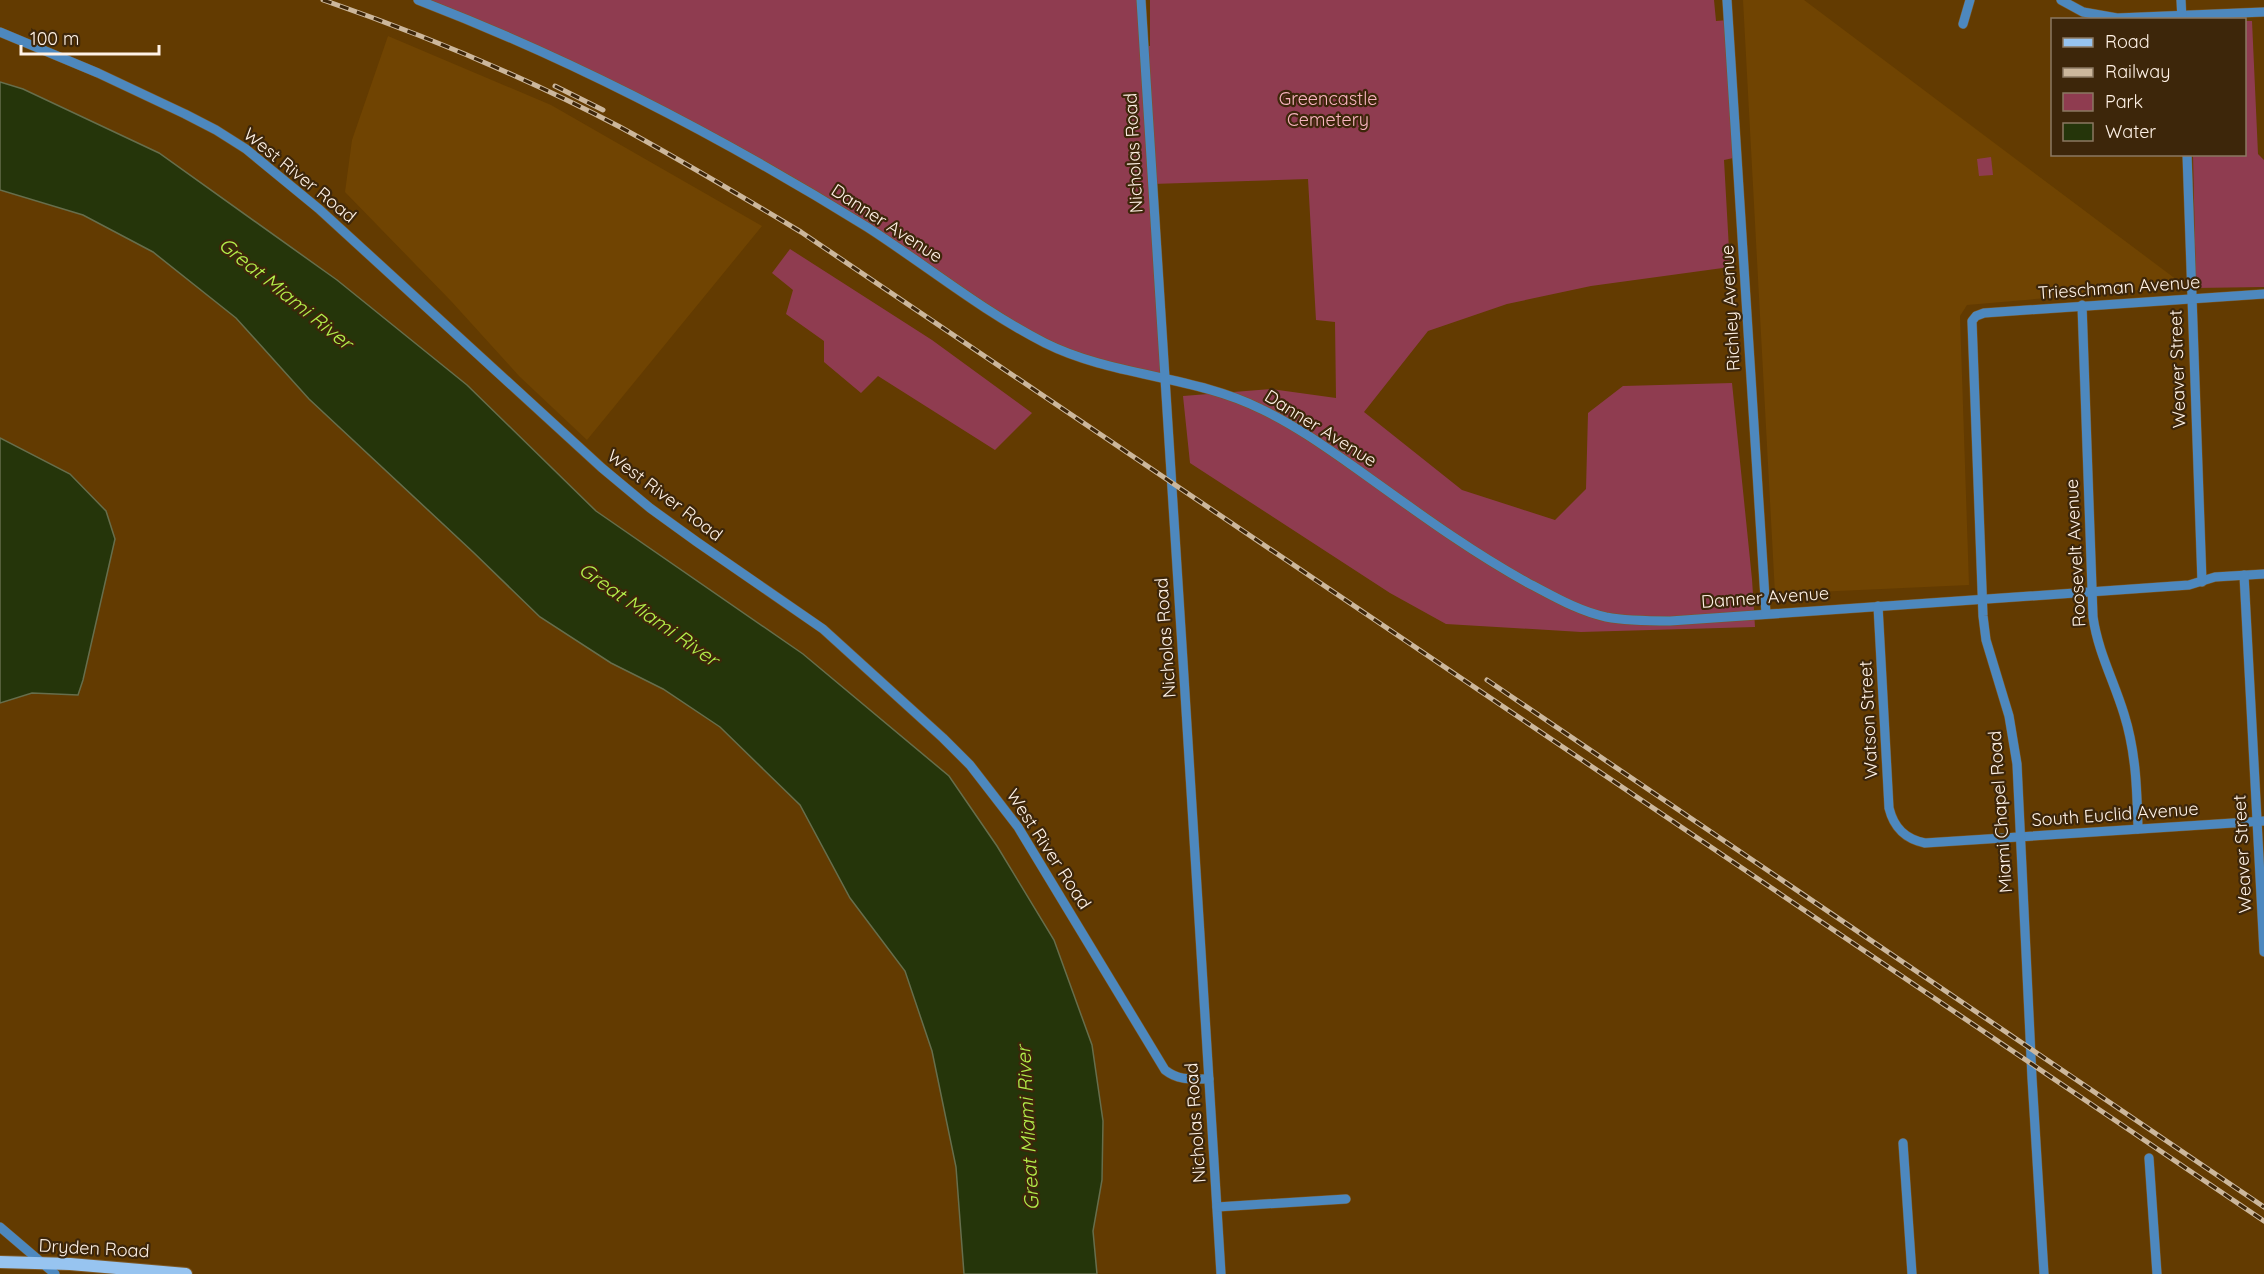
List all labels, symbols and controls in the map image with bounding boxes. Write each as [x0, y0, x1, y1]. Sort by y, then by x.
scale bar [21, 18, 159, 56]
legend [2051, 18, 2246, 156]
text: 100 m [30, 27, 79, 50]
text: Road [2105, 30, 2150, 53]
text: Railway [2105, 60, 2171, 83]
park label: Greencastle Cemetery [1279, 87, 1377, 131]
text: Park [2105, 90, 2143, 113]
street label: Nicholas Road [1118, 92, 1148, 214]
text: Water [2105, 120, 2156, 143]
street label: West River Road [239, 122, 361, 228]
street label: Danner Avenue [827, 178, 947, 268]
water label: Great Miami River [214, 231, 360, 356]
street label: Richley Avenue [1715, 244, 1745, 372]
street label: Trieschman Avenue [2037, 270, 2201, 304]
street label: Weaver Street [2163, 309, 2191, 429]
street label: Danner Avenue [1261, 384, 1381, 472]
street label: West River Road [603, 444, 727, 546]
street label: Roosevelt Avenue [2060, 478, 2090, 628]
water label: Great Miami River [574, 556, 726, 673]
street label: Nicholas Road [1149, 577, 1181, 699]
street label: Danner Avenue [1700, 581, 1830, 613]
street label: Watson Street [1853, 660, 1883, 780]
street label: Miami Chapel Road [1983, 730, 2017, 894]
street label: West River Road [1002, 785, 1096, 913]
street label: Weaver Street [2227, 794, 2257, 914]
street label: South Euclid Avenue [2031, 797, 2199, 831]
water label: Great Miami River [1010, 1043, 1044, 1211]
street label: Nicholas Road [1179, 1062, 1211, 1184]
street label: Dryden Road [38, 1234, 150, 1262]

